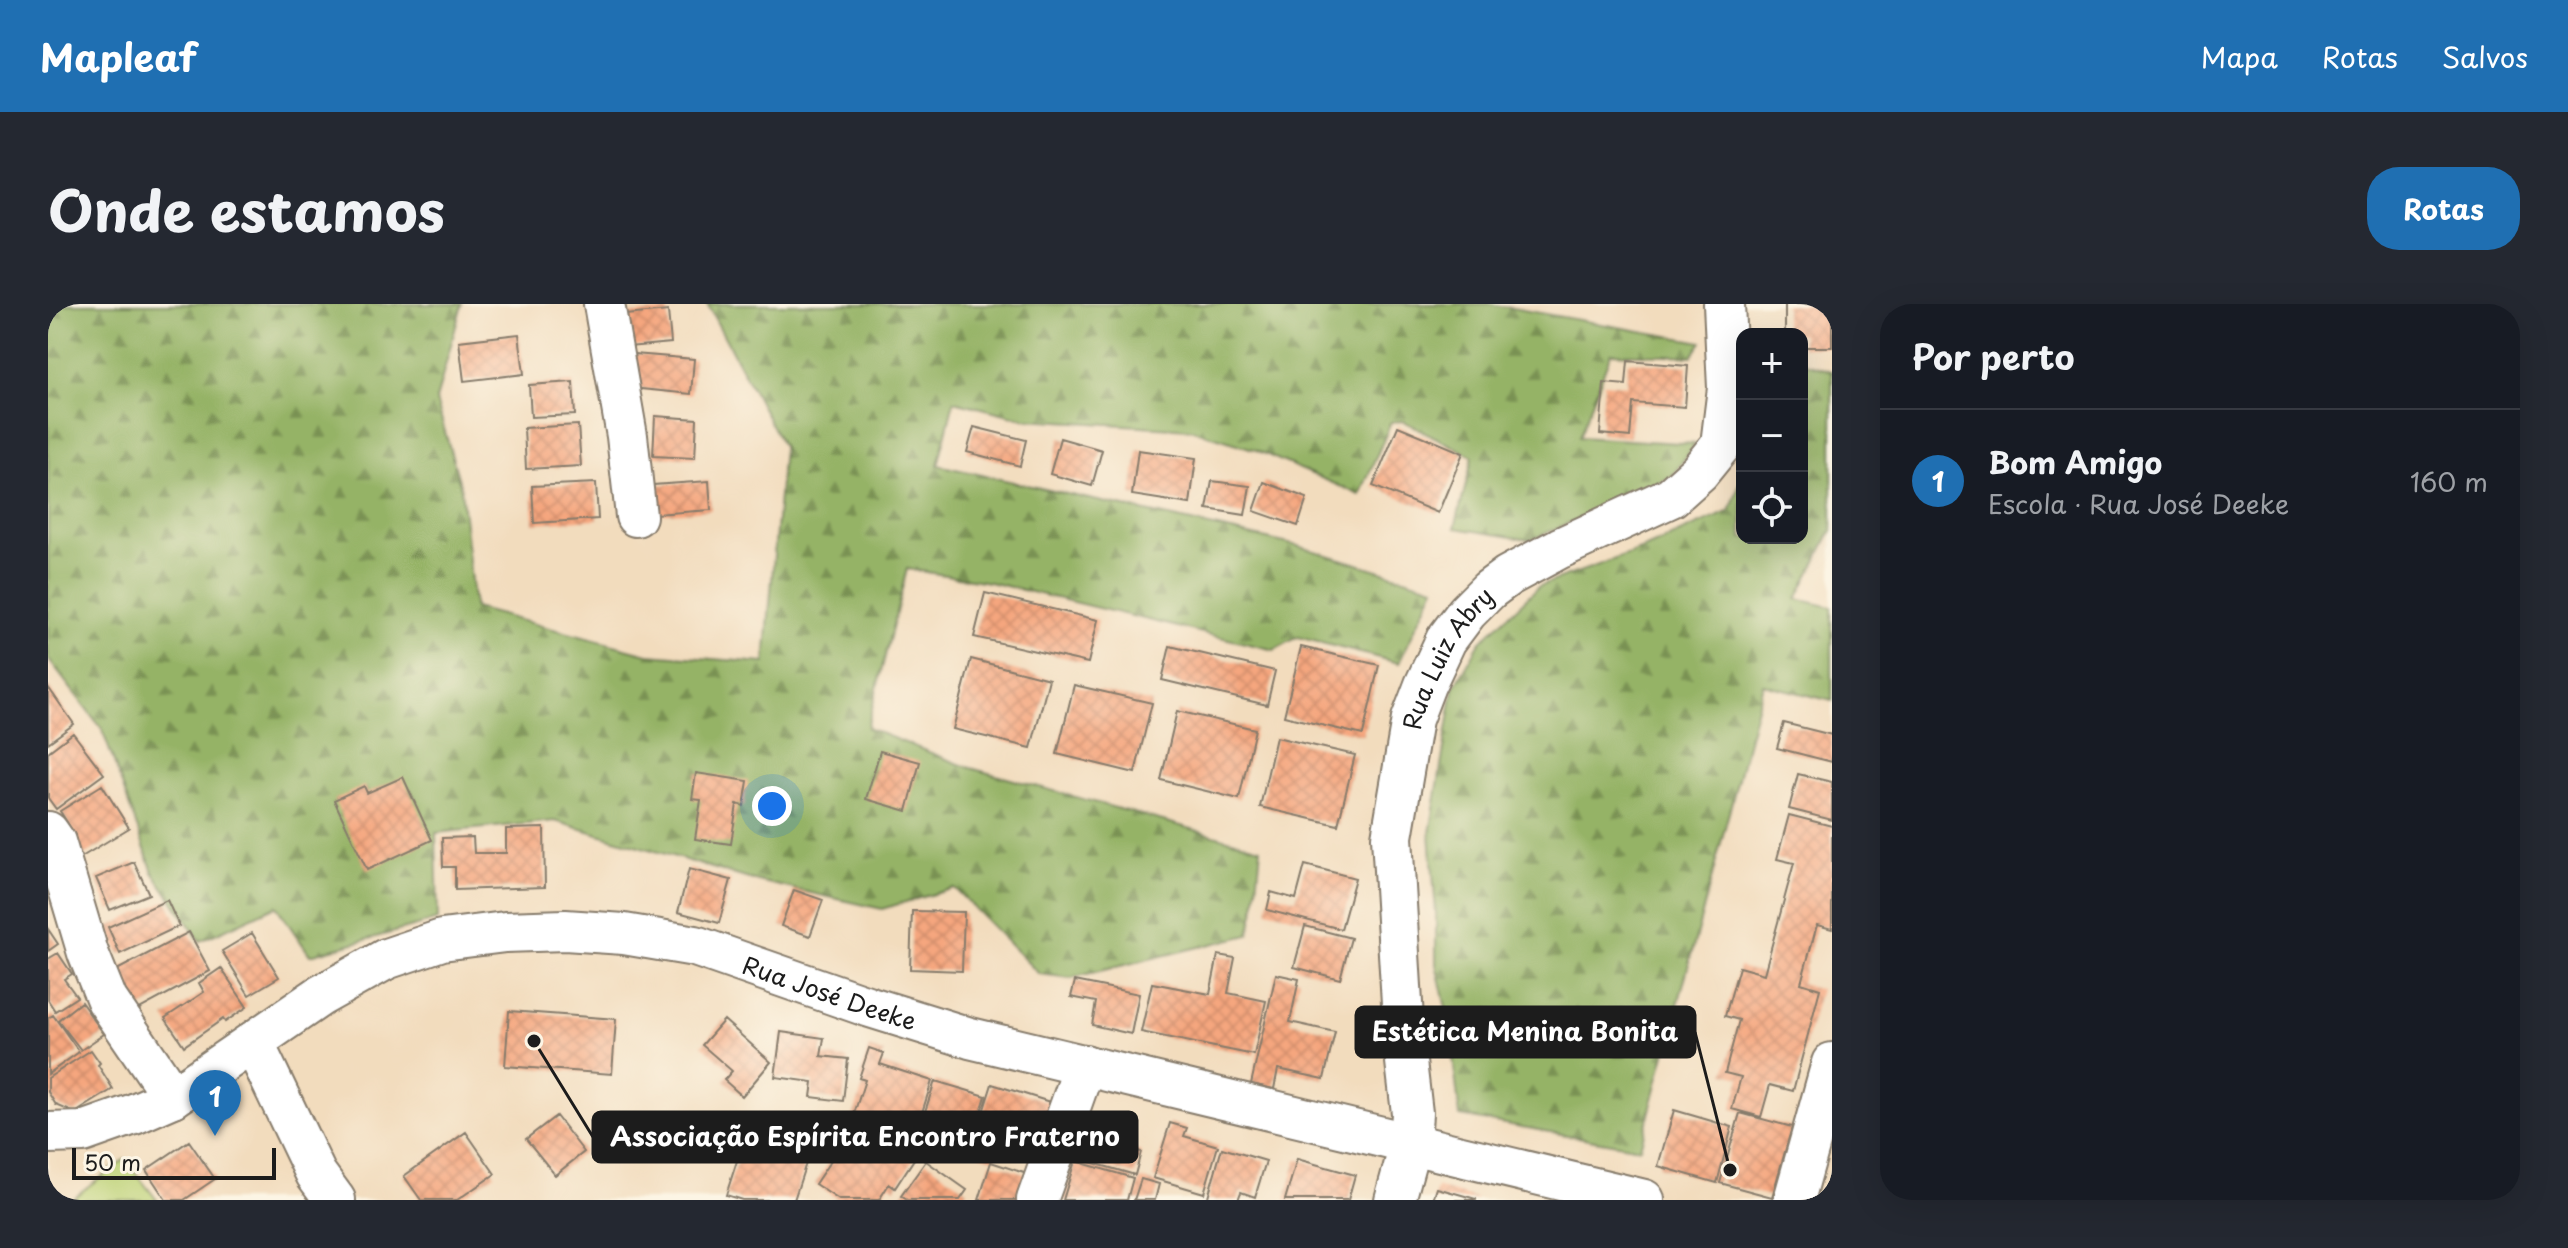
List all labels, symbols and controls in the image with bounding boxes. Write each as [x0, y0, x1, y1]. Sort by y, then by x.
text: Mapleaf [40, 28, 197, 85]
text: Mapa [2201, 35, 2278, 78]
text: Rotas [2322, 35, 2398, 78]
text: Salvos [2442, 35, 2528, 78]
text: Onde estamos [48, 166, 445, 251]
button: Rotas [2367, 167, 2520, 250]
map controls [1736, 328, 1808, 544]
button: + [1736, 328, 1808, 400]
text: Por perto [1912, 330, 2074, 382]
button: − [1736, 400, 1808, 472]
text: Bom Amigo [1988, 439, 2162, 484]
text: 1 [1932, 462, 1944, 501]
text: 160 m [2410, 462, 2488, 501]
button: locate [1736, 472, 1808, 544]
text: Escola · Rua José Deeke [1988, 484, 2289, 523]
street label: Rua Luiz Abry [1393, 578, 1501, 732]
your location [752, 786, 792, 826]
street label: Rua José Deeke [738, 946, 921, 1038]
callout: Estética Menina Bonita [1356, 1007, 1695, 1057]
text: Estética Menina Bonita [1372, 1011, 1678, 1050]
pin: 1 [189, 1070, 241, 1136]
callout: Associação Espírita Encontro Fraterno [593, 1112, 1137, 1162]
text: Associação Espírita Encontro Fraterno [610, 1116, 1120, 1155]
scale bar [72, 1144, 276, 1180]
text: 50 m [84, 1145, 141, 1178]

